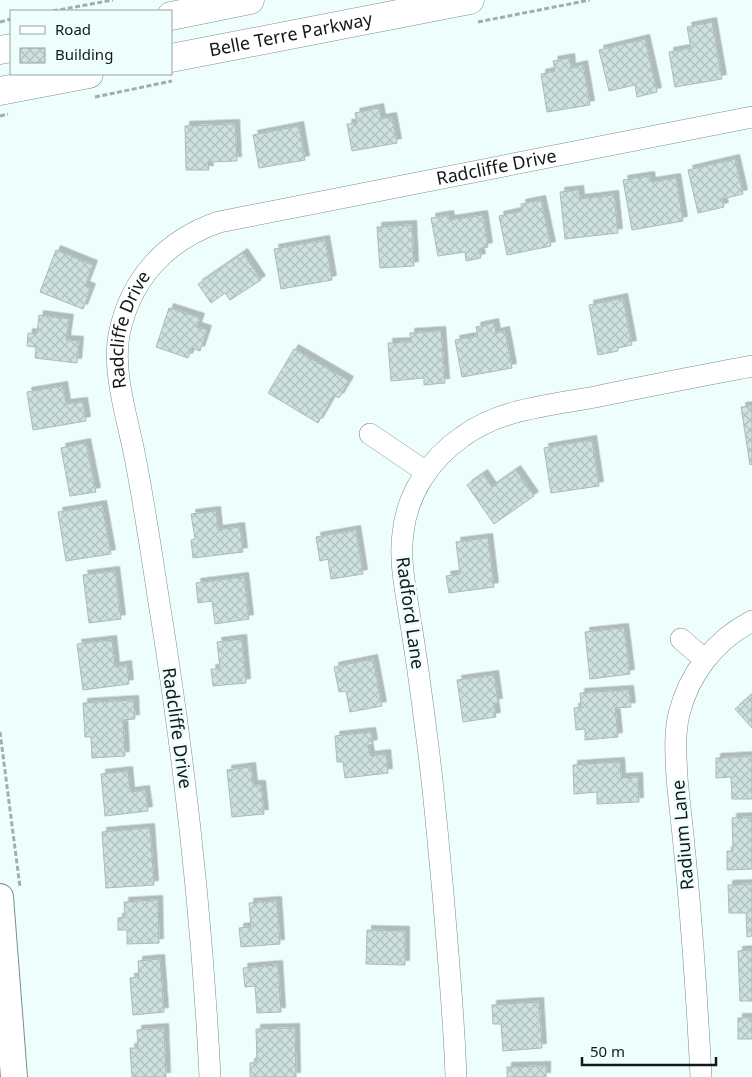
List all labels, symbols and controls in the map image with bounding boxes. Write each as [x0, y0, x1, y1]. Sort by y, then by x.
street label: Belle Terre Parkway [207, 6, 375, 61]
legend [10, 10, 172, 75]
text: Road [55, 19, 91, 39]
text: Building [55, 44, 113, 64]
street label: Radcliffe Drive [434, 143, 558, 190]
street label: Radcliffe Drive [104, 265, 155, 390]
street label: Radford Lane [391, 555, 431, 671]
street label: Radcliffe Drive [158, 666, 198, 790]
street label: Radium Lane [665, 779, 699, 891]
scale bar [582, 1034, 716, 1066]
text: 50 m [590, 1041, 625, 1061]

